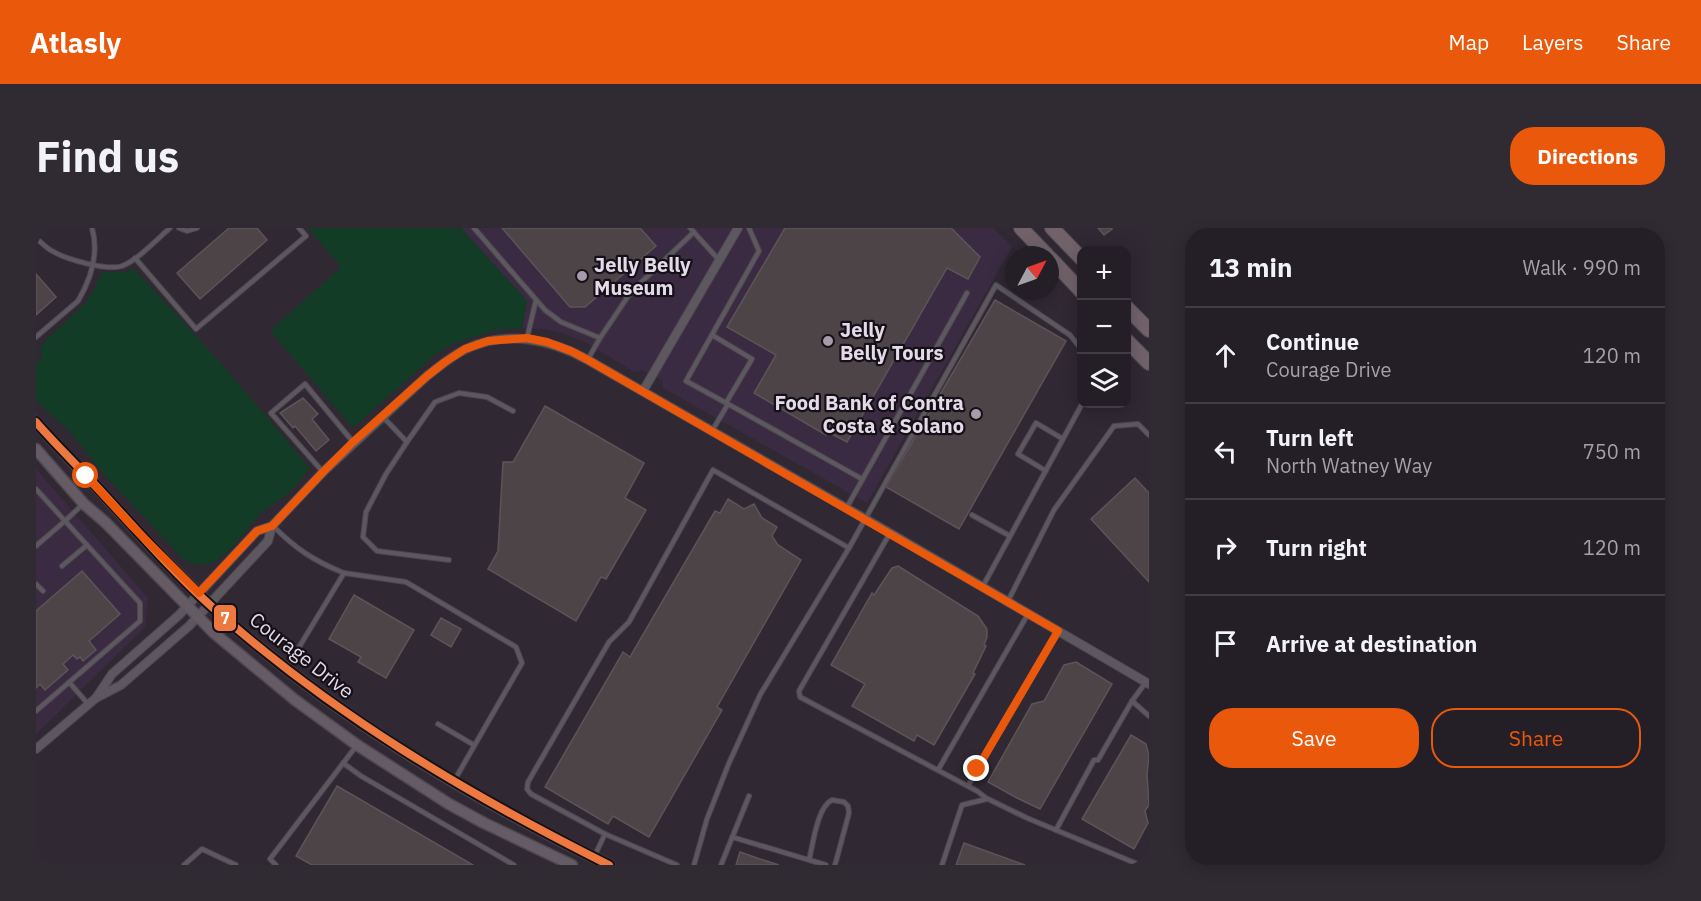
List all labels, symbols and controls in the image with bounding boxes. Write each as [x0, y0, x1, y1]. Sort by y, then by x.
text: Atlasly [30, 24, 121, 61]
text: Map [1449, 28, 1489, 56]
text: Layers [1522, 28, 1584, 56]
text: Share [1617, 28, 1671, 56]
button: Directions [1510, 127, 1665, 185]
text: Find us [36, 129, 179, 184]
north arrow [1005, 246, 1059, 300]
map controls [1077, 246, 1131, 408]
button: + [1077, 246, 1131, 300]
text: 13 min [1209, 250, 1293, 284]
place label: Jelly Belly Museum [594, 251, 691, 301]
text: Walk · 990 m [1523, 254, 1641, 281]
marker: Jelly Belly Museum [575, 269, 589, 283]
button: − [1077, 300, 1131, 354]
place label: Jelly Belly Tours [840, 316, 944, 366]
text: Continue [1266, 327, 1359, 356]
marker: Jelly Belly Tours [821, 334, 835, 348]
icon: ahead [1209, 339, 1242, 372]
text: 120 m [1583, 342, 1641, 369]
button: layers [1077, 354, 1131, 408]
text: Courage Drive [1266, 356, 1391, 383]
place label: Food Bank of Contra Costa & Solano [774, 389, 964, 439]
marker: Food Bank of Contra Costa & Solano [969, 407, 983, 421]
text: Turn left [1266, 423, 1354, 452]
icon: left [1209, 435, 1242, 468]
text: 750 m [1583, 438, 1641, 465]
text: North Watney Way [1266, 452, 1432, 479]
route start [72, 462, 98, 488]
icon: right [1209, 531, 1242, 564]
text: Turn right [1266, 533, 1367, 562]
text: 120 m [1583, 534, 1641, 561]
line badge: 7 [213, 604, 237, 632]
street label: Courage Drive [244, 606, 360, 704]
text: 7 [220, 608, 230, 628]
icon: arrive [1209, 627, 1242, 660]
text: Arrive at destination [1266, 629, 1477, 658]
button: Save [1209, 708, 1419, 768]
button: Share [1431, 708, 1641, 768]
route end [963, 755, 989, 781]

